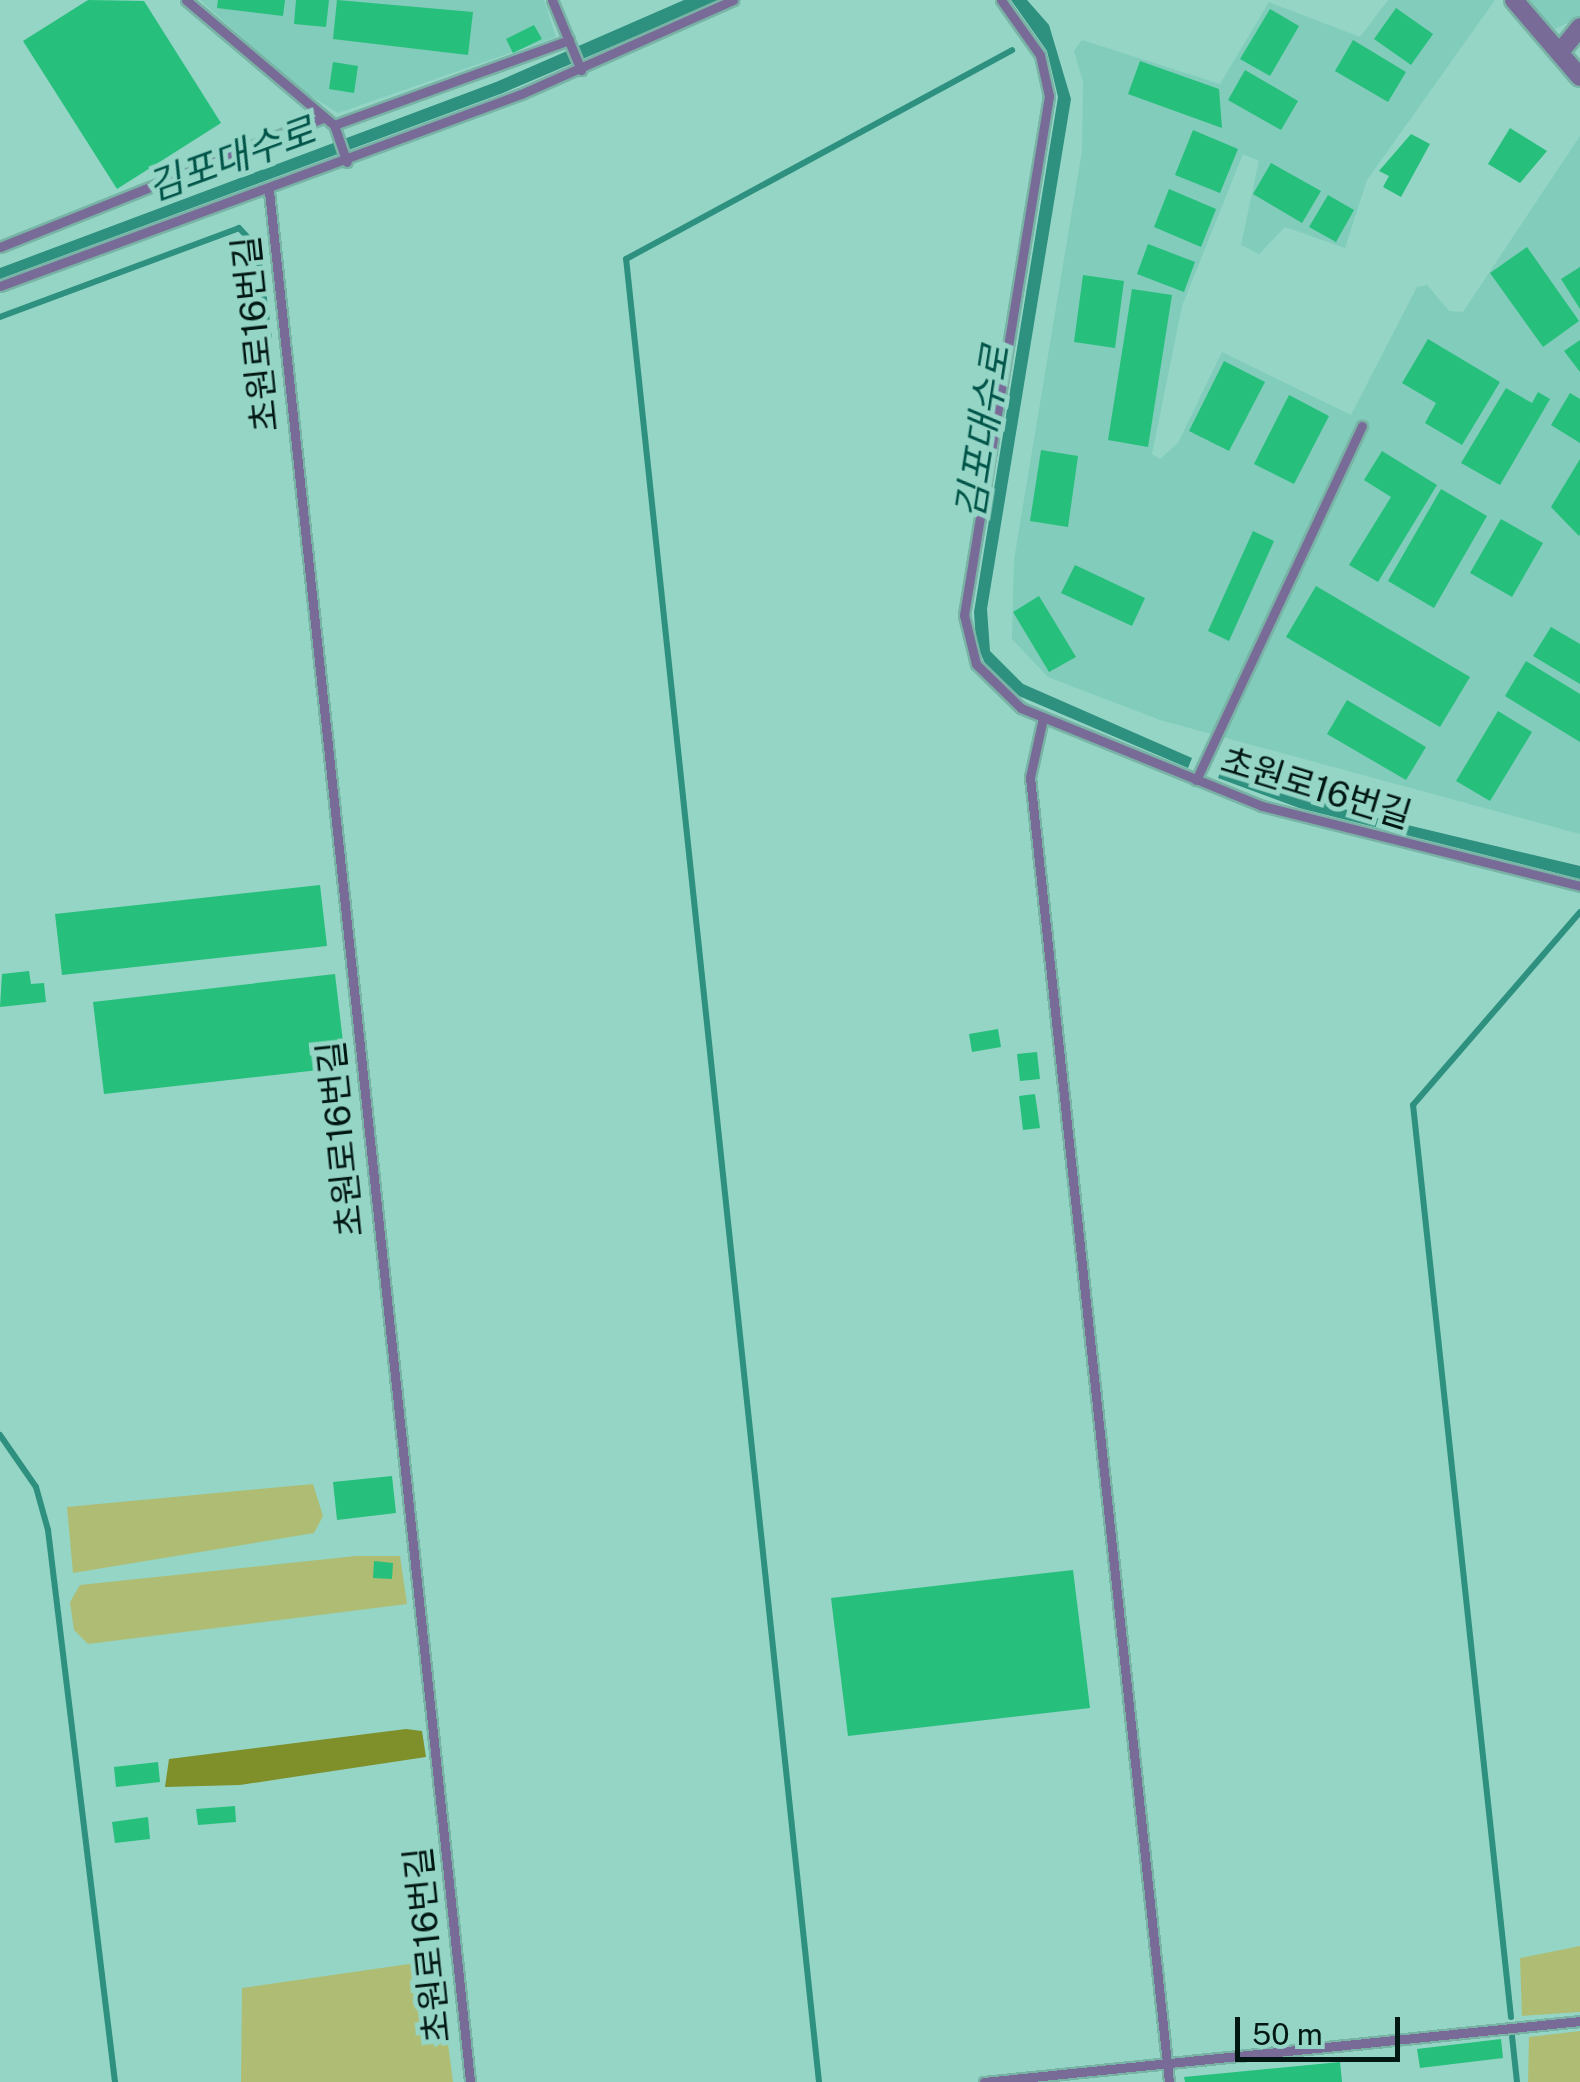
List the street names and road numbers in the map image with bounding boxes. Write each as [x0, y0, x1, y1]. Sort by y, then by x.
street label: 초원로16번길 [225, 234, 287, 434]
street label: 초원로16번길 [1216, 739, 1416, 837]
street label: 초원로16번길 [310, 1039, 372, 1239]
street label: 초원로16번길 [397, 1845, 459, 2045]

